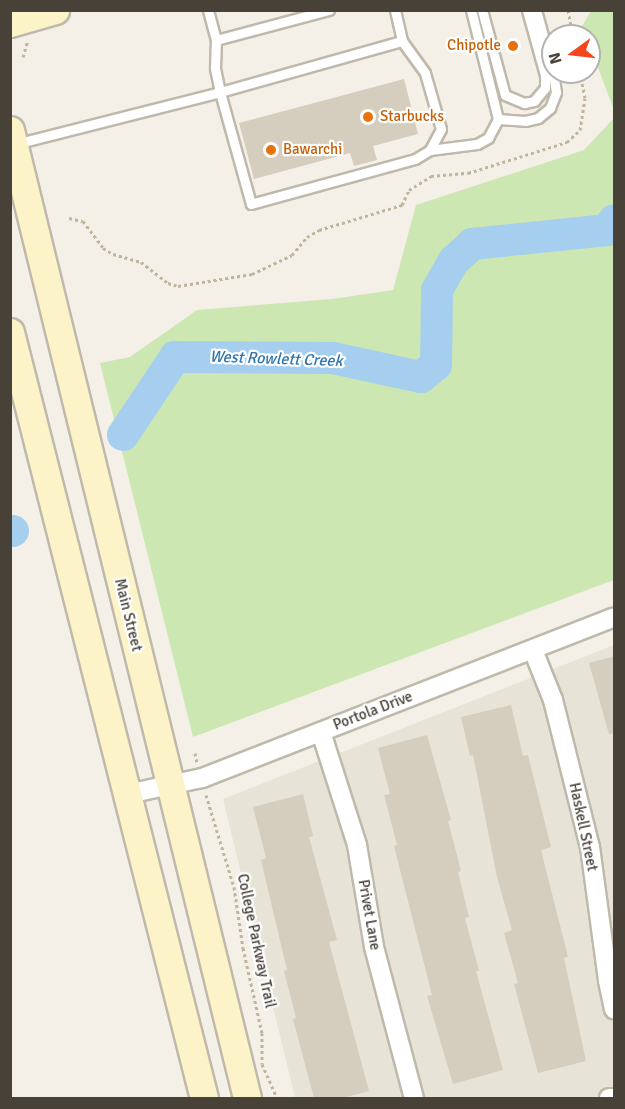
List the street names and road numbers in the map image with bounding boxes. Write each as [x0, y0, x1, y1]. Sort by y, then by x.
street label: Main Street [110, 577, 146, 653]
street label: Portola Drive [331, 688, 415, 734]
street label: Haskell Street [565, 781, 601, 873]
street label: College Parkway Trail [233, 872, 279, 1010]
street label: Privet Lane [354, 878, 384, 952]

